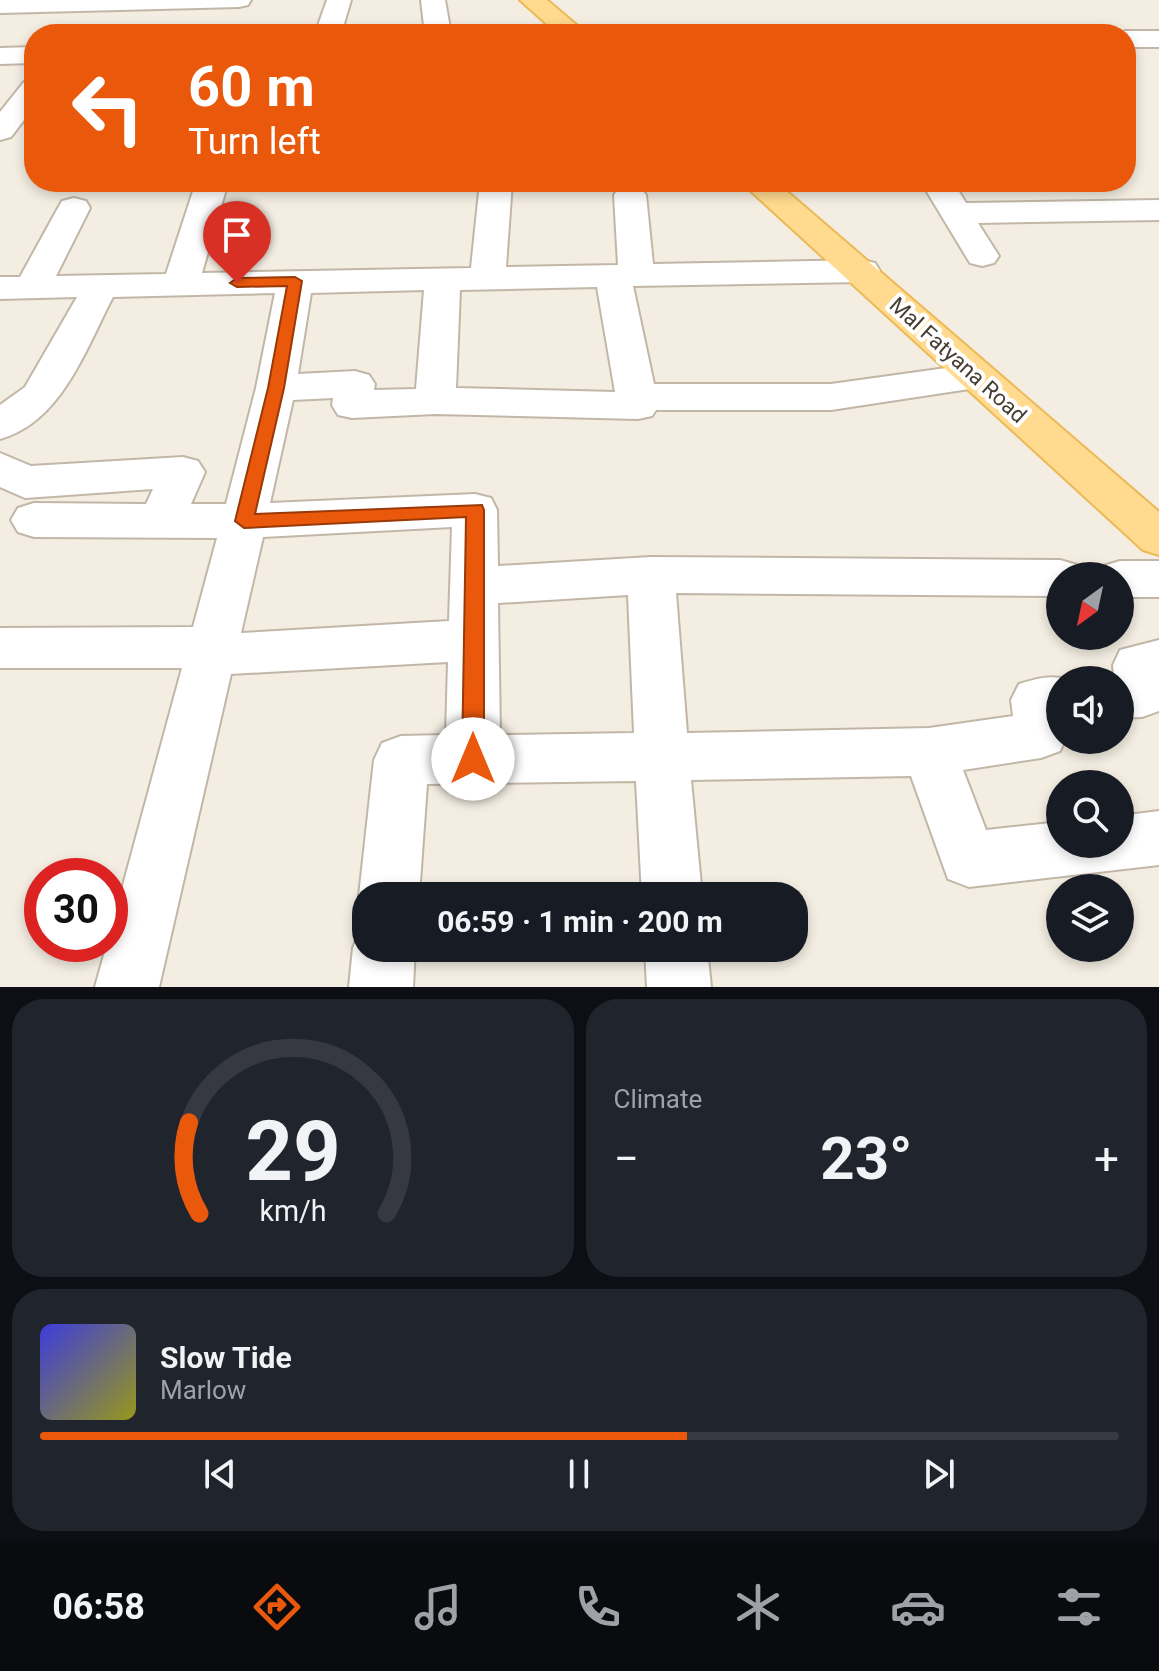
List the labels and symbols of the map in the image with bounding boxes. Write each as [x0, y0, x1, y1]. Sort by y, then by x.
pin [203, 201, 271, 283]
street label: Mal Fatyana Road [885, 292, 1031, 428]
north arrow [1046, 562, 1134, 650]
position arrow [431, 717, 515, 801]
speed limit sign: 30 [24, 858, 128, 962]

